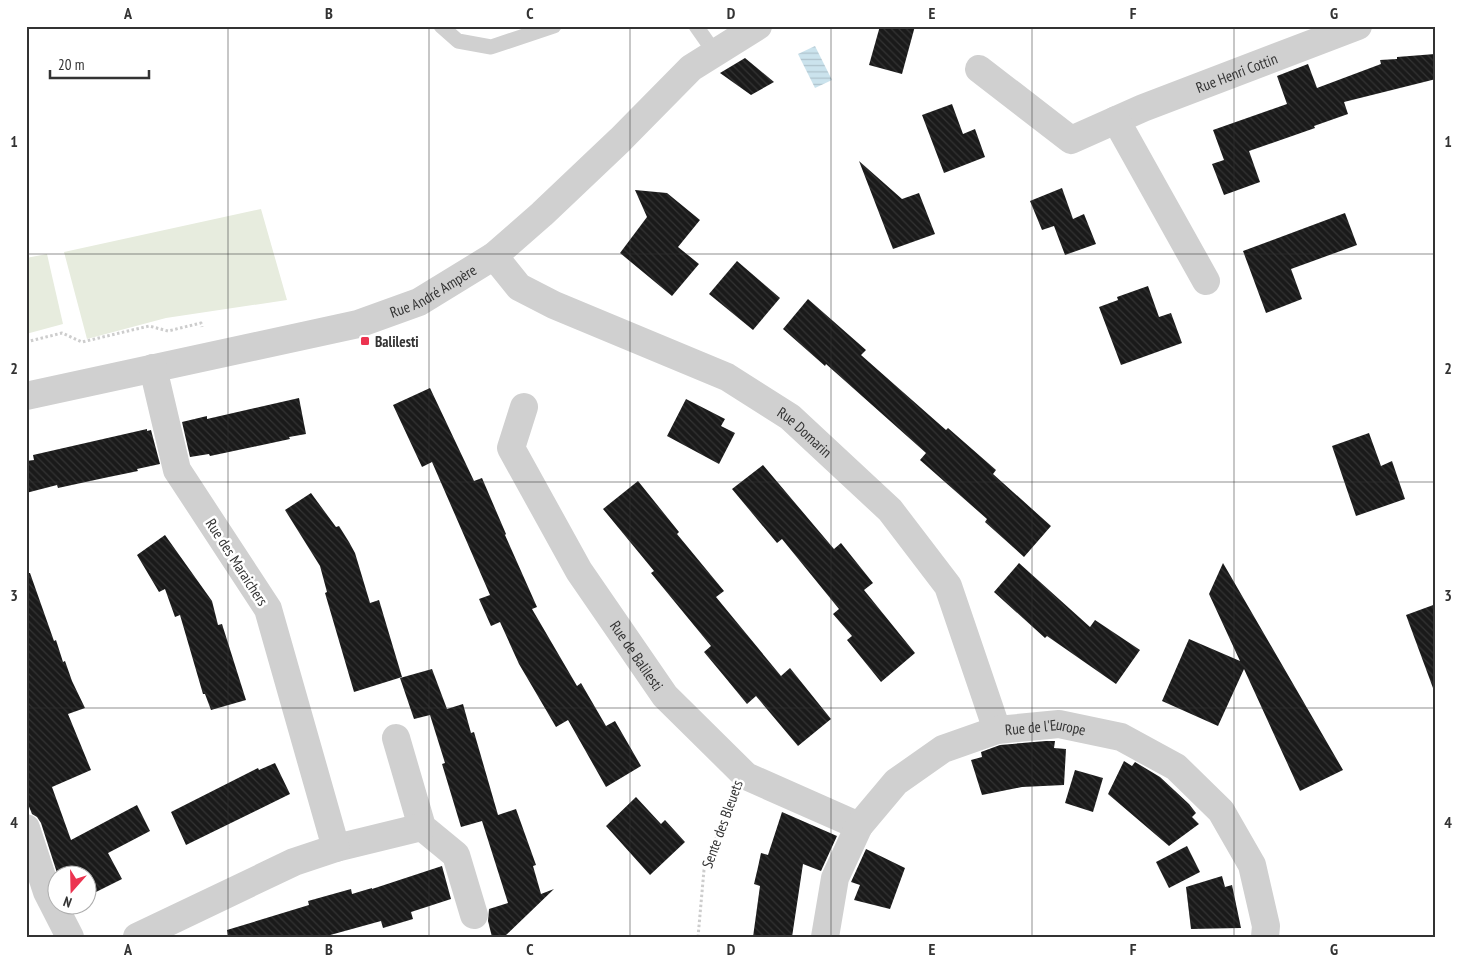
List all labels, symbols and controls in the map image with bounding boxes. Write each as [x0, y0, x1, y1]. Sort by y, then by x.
text: A [123, 3, 133, 23]
text: B [325, 3, 333, 23]
text: C [526, 3, 534, 23]
text: D [727, 3, 736, 23]
text: E [929, 3, 936, 23]
text: F [1130, 3, 1137, 23]
text: G [1330, 3, 1338, 23]
scale bar [50, 48, 149, 80]
street label: Rue Henri Cottin [1193, 48, 1280, 96]
text: 20 m [58, 55, 84, 74]
text: 1 [10, 131, 18, 151]
text: 1 [1444, 131, 1452, 151]
street label: Rue André Ampère [387, 260, 480, 321]
place label: Balilesti [375, 332, 419, 351]
marker: Balilesti [359, 335, 371, 347]
text: 2 [10, 358, 18, 378]
text: 2 [1444, 358, 1452, 378]
street label: Rue Domarin [774, 402, 836, 461]
street label: Rue des Maraichers [202, 515, 272, 609]
text: 3 [10, 585, 18, 605]
text: 3 [1444, 585, 1452, 605]
street label: Rue de Balilesti [606, 617, 668, 694]
street label: Rue de l'Europe [1004, 714, 1088, 739]
street label: Sente des Bleuets [697, 777, 747, 871]
text: 4 [10, 812, 18, 832]
text: 4 [1444, 812, 1452, 832]
north arrow [48, 866, 98, 916]
text: N [61, 892, 74, 912]
text: A [123, 939, 133, 959]
text: B [325, 939, 333, 959]
text: C [526, 939, 534, 959]
text: D [727, 939, 736, 959]
text: E [929, 939, 936, 959]
text: F [1130, 939, 1137, 959]
text: G [1330, 939, 1338, 959]

